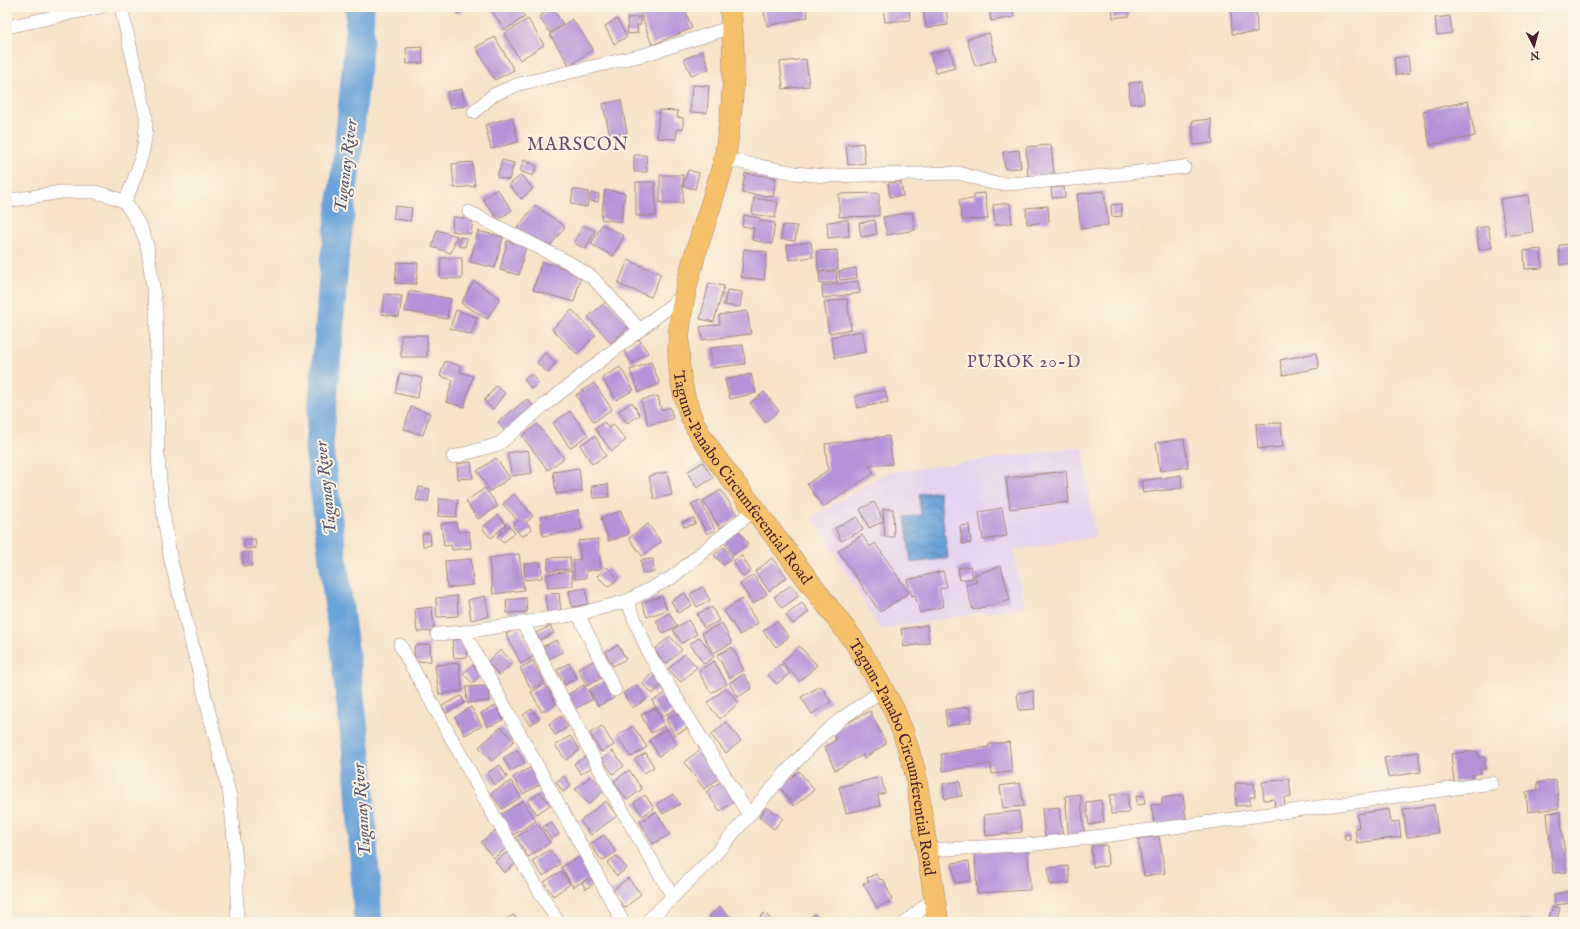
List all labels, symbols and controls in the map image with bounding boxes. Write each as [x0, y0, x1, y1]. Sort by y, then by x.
north arrow [1514, 26, 1554, 66]
text: N [1529, 47, 1541, 62]
water label: Tuganay River [330, 117, 363, 214]
district label: MARSCON [527, 134, 629, 157]
district label: PUROK 20-D [967, 352, 1081, 373]
street label: Tagum-Panabo Circumferential Road [668, 369, 816, 589]
water label: Tuganay River [311, 439, 342, 536]
street label: Tagum-Panabo Circumferential Road [843, 636, 939, 878]
water label: Tuganay River [349, 761, 376, 858]

